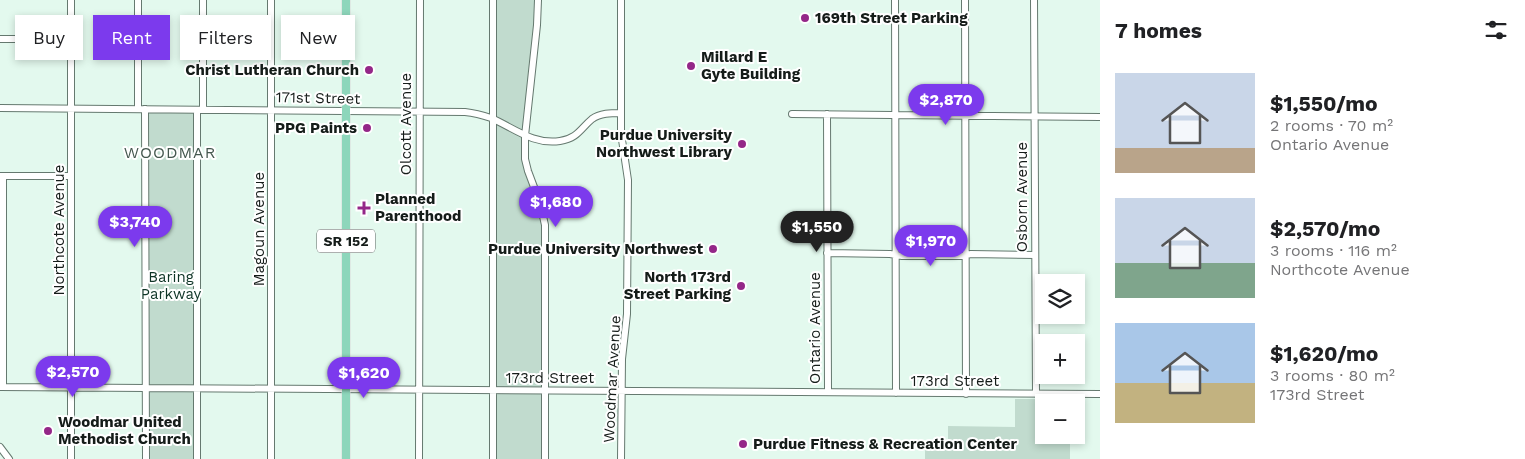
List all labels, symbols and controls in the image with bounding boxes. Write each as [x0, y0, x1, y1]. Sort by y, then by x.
place label: 169th Street Parking [815, 9, 968, 27]
marker: 169th Street Parking [799, 12, 811, 24]
chip: Buy [15, 15, 83, 60]
chip: Rent [93, 15, 170, 60]
chip: Filters [180, 15, 271, 60]
chip: New [281, 15, 355, 60]
icon: filters [1482, 16, 1510, 44]
text: 7 homes [1115, 18, 1202, 43]
place label: Millard E Gyte Building [701, 48, 801, 83]
marker: Millard E Gyte Building [685, 60, 697, 72]
place label: Christ Lutheran Church [185, 61, 359, 79]
marker: Christ Lutheran Church [363, 64, 375, 76]
street label: Olcott Avenue [397, 73, 415, 175]
pin: $2,870 [905, 84, 987, 126]
street label: 171st Street [276, 88, 361, 108]
text: $2,870 [919, 90, 973, 109]
text: $1,550/mo [1270, 91, 1378, 116]
icon: home [1155, 93, 1215, 153]
text: 2 rooms · 70 m² [1270, 116, 1393, 135]
place label: PPG Paints [275, 119, 357, 137]
marker: PPG Paints [361, 122, 373, 134]
place label: Purdue University Northwest Library [596, 126, 733, 161]
text: Ontario Avenue [1270, 135, 1389, 154]
marker: Purdue University Northwest Library [736, 138, 748, 150]
street label: Osborn Avenue [1013, 142, 1031, 252]
district label: WOODMAR [124, 143, 216, 162]
street label: Northcote Avenue [50, 165, 68, 295]
street label: Magoun Avenue [250, 172, 268, 286]
pin: $1,680 [515, 186, 597, 228]
place label: Planned Parenthood [375, 190, 461, 225]
text: $1,680 [530, 192, 582, 211]
marker: Planned Parenthood [357, 201, 371, 215]
pin: $3,740 [94, 206, 176, 248]
pin: $1,550 [776, 210, 858, 253]
text: $3,740 [109, 212, 161, 231]
text: $2,570/mo [1270, 216, 1380, 241]
text: $1,550 [792, 217, 842, 236]
icon: home [1155, 218, 1215, 278]
pin: $1,970 [890, 224, 972, 267]
road number: SR 152 [317, 230, 375, 252]
text: $1,970 [906, 231, 956, 250]
place label: Purdue University Northwest [488, 240, 703, 258]
text: 3 rooms · 116 m² [1270, 241, 1397, 260]
marker: Purdue University Northwest [707, 243, 719, 255]
text: Northcote Avenue [1270, 260, 1410, 279]
park label: Baring Parkway [141, 268, 201, 303]
place label: North 173rd Street Parking [624, 268, 732, 303]
street label: Ontario Avenue [806, 272, 824, 384]
map controls [1035, 274, 1085, 444]
button: layers [1035, 274, 1085, 324]
marker: North 173rd Street Parking [735, 280, 747, 292]
street label: Woodmar Avenue [600, 315, 624, 443]
button: + [1035, 334, 1085, 384]
text: $1,620/mo [1270, 341, 1378, 366]
icon: home [1155, 343, 1215, 403]
pin: $2,570 [32, 356, 114, 398]
pin: $1,620 [323, 356, 405, 399]
text: $2,570 [47, 362, 99, 381]
text: $1,620 [338, 363, 390, 382]
text: 3 rooms · 80 m² [1270, 366, 1395, 385]
street label: 173rd Street [506, 369, 595, 387]
street label: 173rd Street [911, 372, 1000, 390]
text: 173rd Street [1270, 385, 1364, 404]
button: − [1035, 394, 1085, 444]
place label: Woodmar United Methodist Church [58, 413, 191, 448]
marker: Woodmar United Methodist Church [42, 425, 54, 437]
place label: Purdue Fitness & Recreation Center [753, 435, 1017, 453]
marker: Purdue Fitness & Recreation Center [737, 438, 749, 450]

